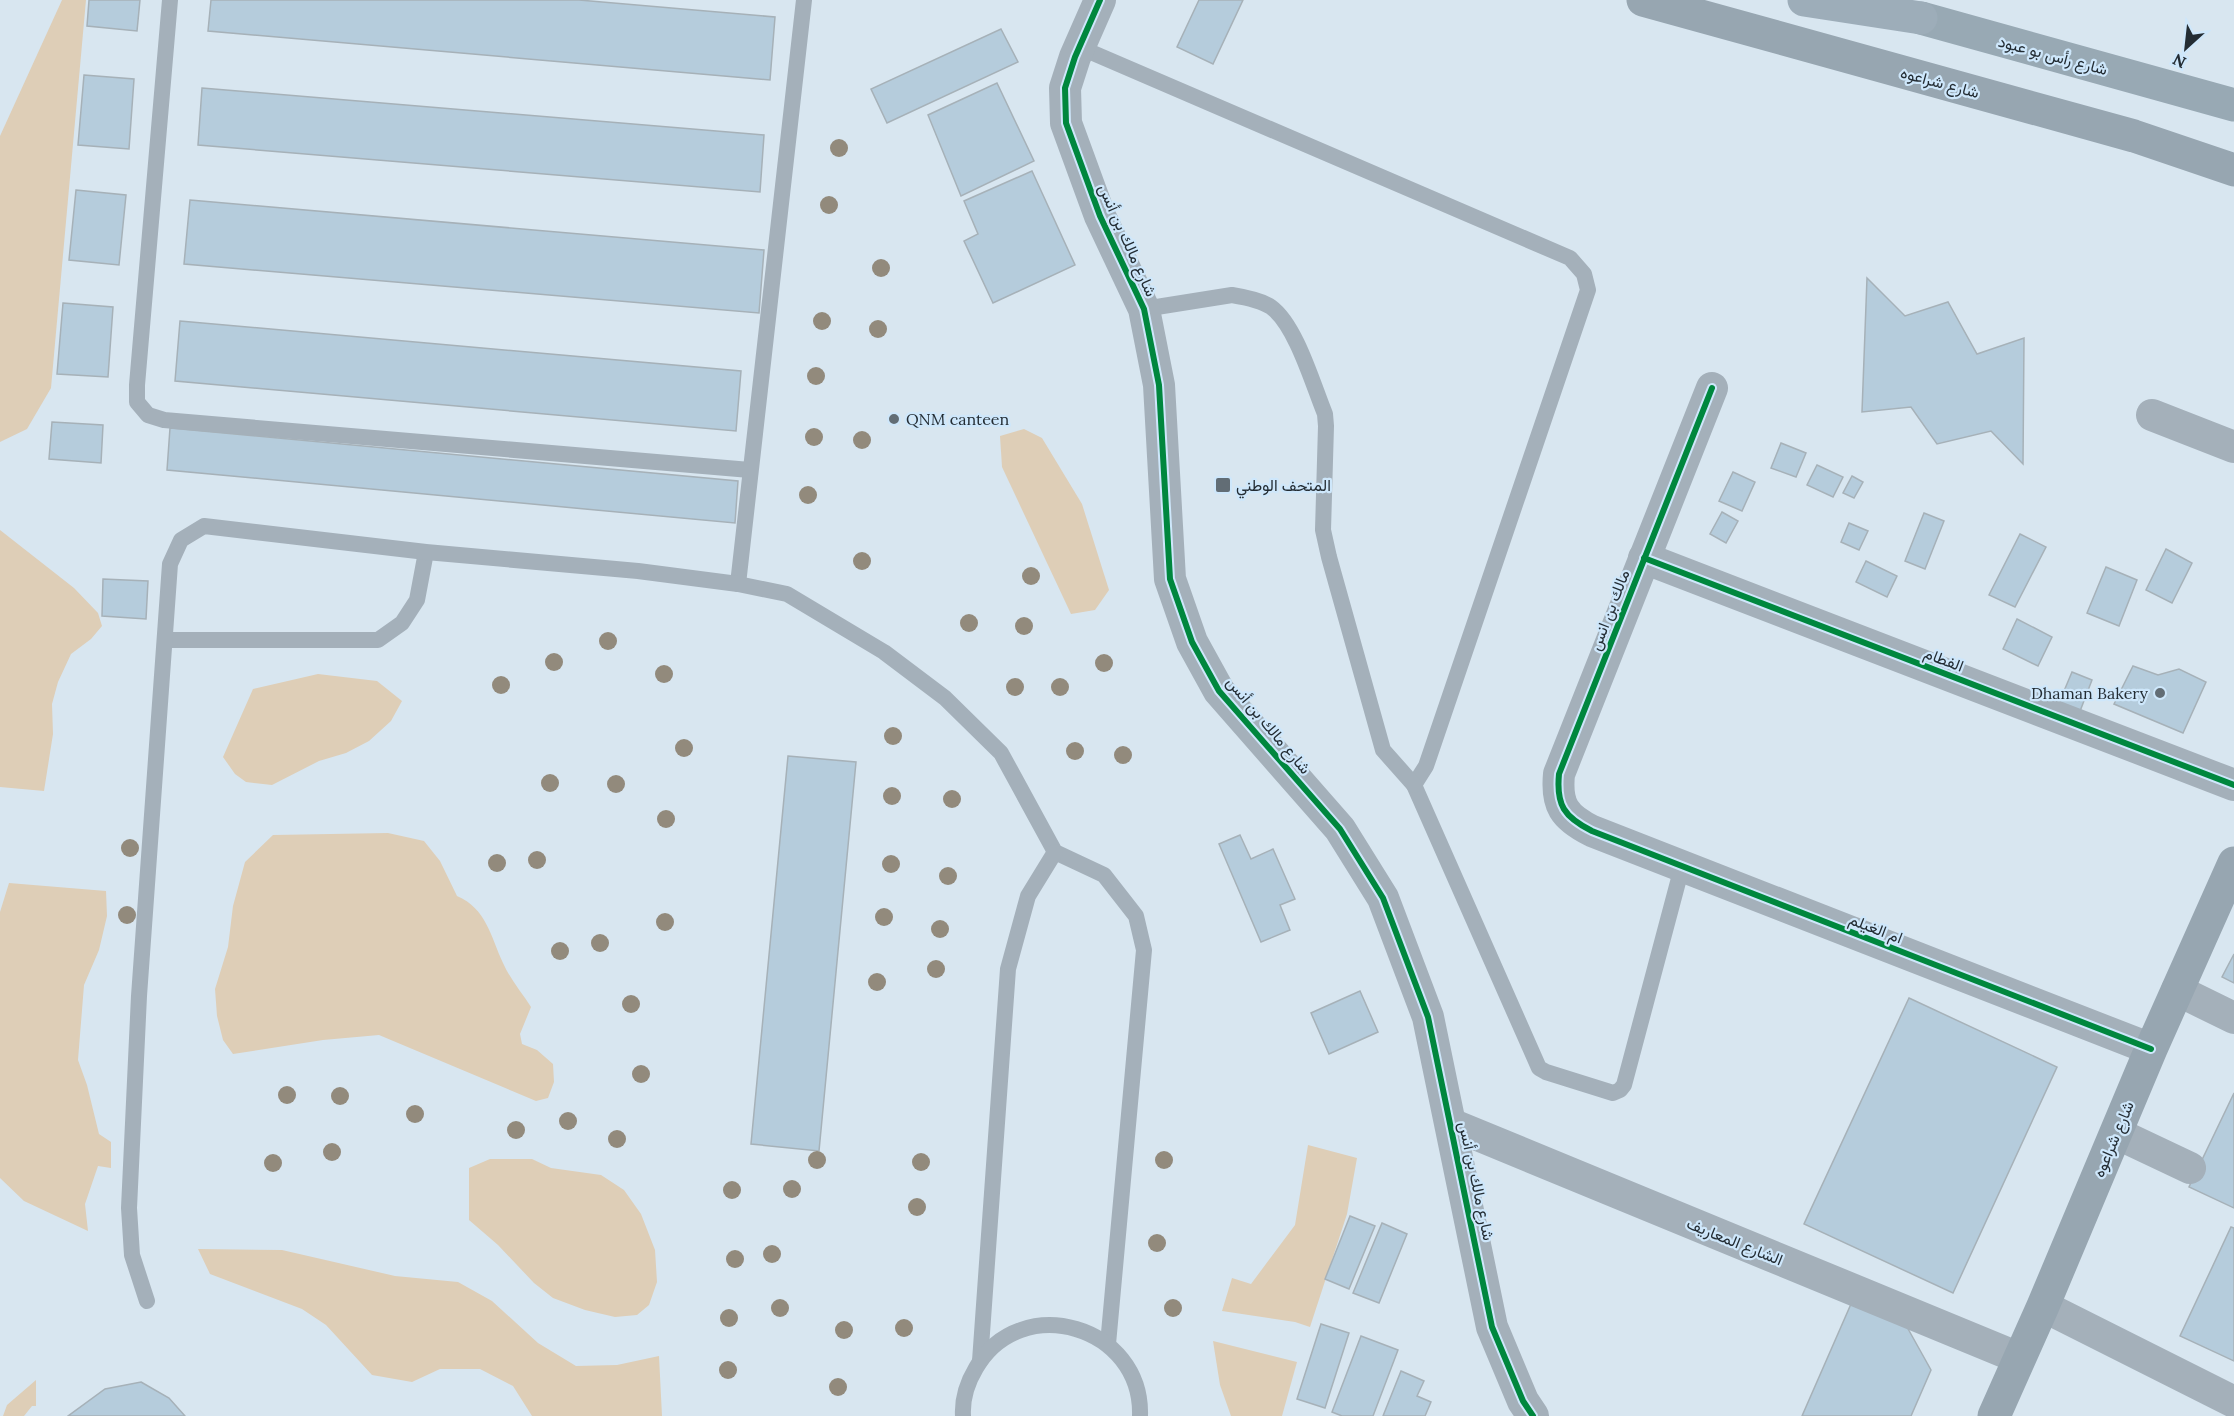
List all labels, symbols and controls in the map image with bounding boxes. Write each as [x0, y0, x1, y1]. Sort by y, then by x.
north arrow [2156, 18, 2216, 78]
street label: شارع رأس بو عبود [1996, 31, 2110, 81]
text: N [2169, 50, 2189, 73]
street label: شارع شراعوه [1898, 62, 1982, 104]
street label: شارع مالك بن أنس [1092, 181, 1162, 300]
place label: QNM canteen [906, 409, 1009, 429]
marker: QNM canteen [887, 412, 901, 426]
place label: المتحف الوطني [1236, 475, 1331, 499]
marker: المتحف الوطني [1214, 476, 1232, 494]
street label: مالك بن انس [1585, 567, 1634, 653]
street label: الفطام [1921, 642, 1967, 677]
street label: شارع مالك بن أنس [1221, 672, 1316, 779]
place label: Dhaman Bakery [2031, 683, 2149, 703]
marker: Dhaman Bakery [2153, 686, 2167, 700]
street label: ام الغيلم [1846, 909, 1906, 948]
street label: شارع شراعوه [2088, 1098, 2140, 1181]
street label: شارع مالك بن أنس [1453, 1120, 1499, 1243]
street label: الشارع المعاريف [1683, 1213, 1786, 1271]

